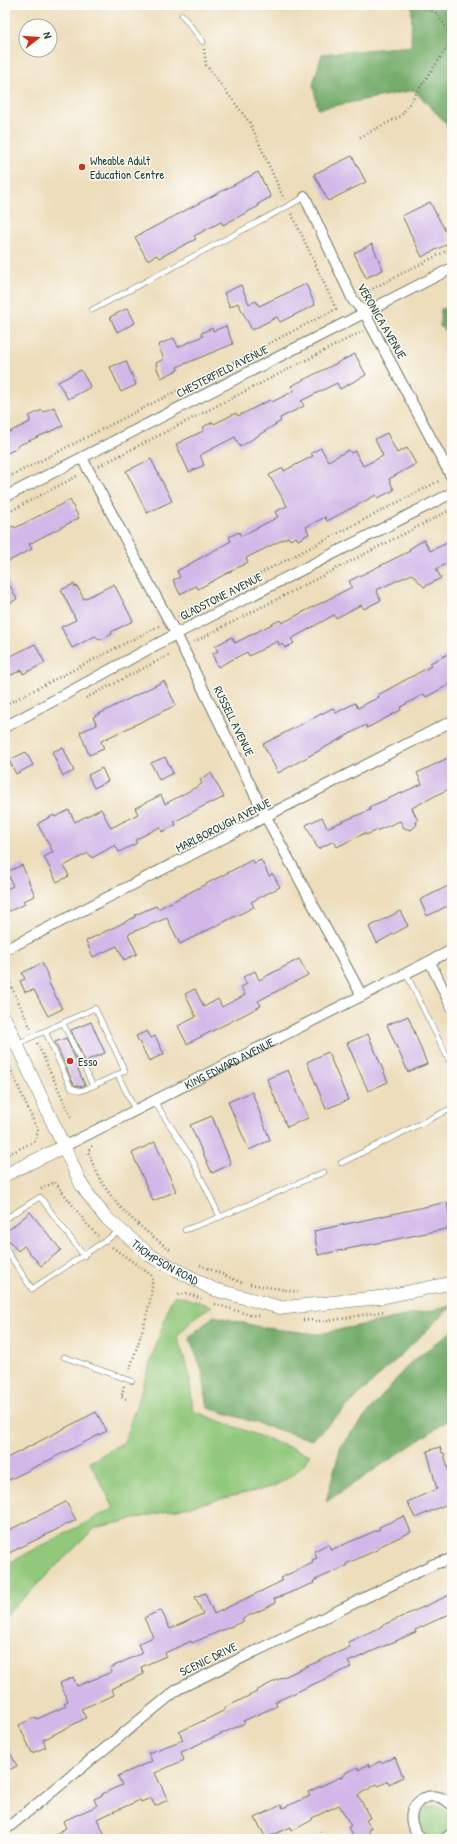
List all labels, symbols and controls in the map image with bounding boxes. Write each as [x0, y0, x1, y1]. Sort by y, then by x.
north arrow [18, 18, 58, 58]
text: N [40, 30, 55, 40]
place label: Wheable Adult Education Centre [90, 152, 165, 183]
marker: Wheable Adult Education Centre [77, 162, 87, 172]
street label: VERONICA AVENUE [353, 280, 411, 363]
street label: CHESTERFIELD AVENUE [173, 340, 272, 402]
street label: GLADSTONE AVENUE [177, 568, 266, 624]
street label: RUSSELL AVENUE [210, 683, 259, 760]
street label: MARLBOROUGH AVENUE [172, 793, 274, 856]
street label: KING EDWARD AVENUE [181, 1033, 277, 1093]
place label: Esso [78, 1053, 98, 1070]
marker: Esso [65, 1056, 75, 1066]
street label: THOMPSON ROAD [128, 1235, 202, 1289]
street label: SCENIC DRIVE [176, 1637, 240, 1680]

